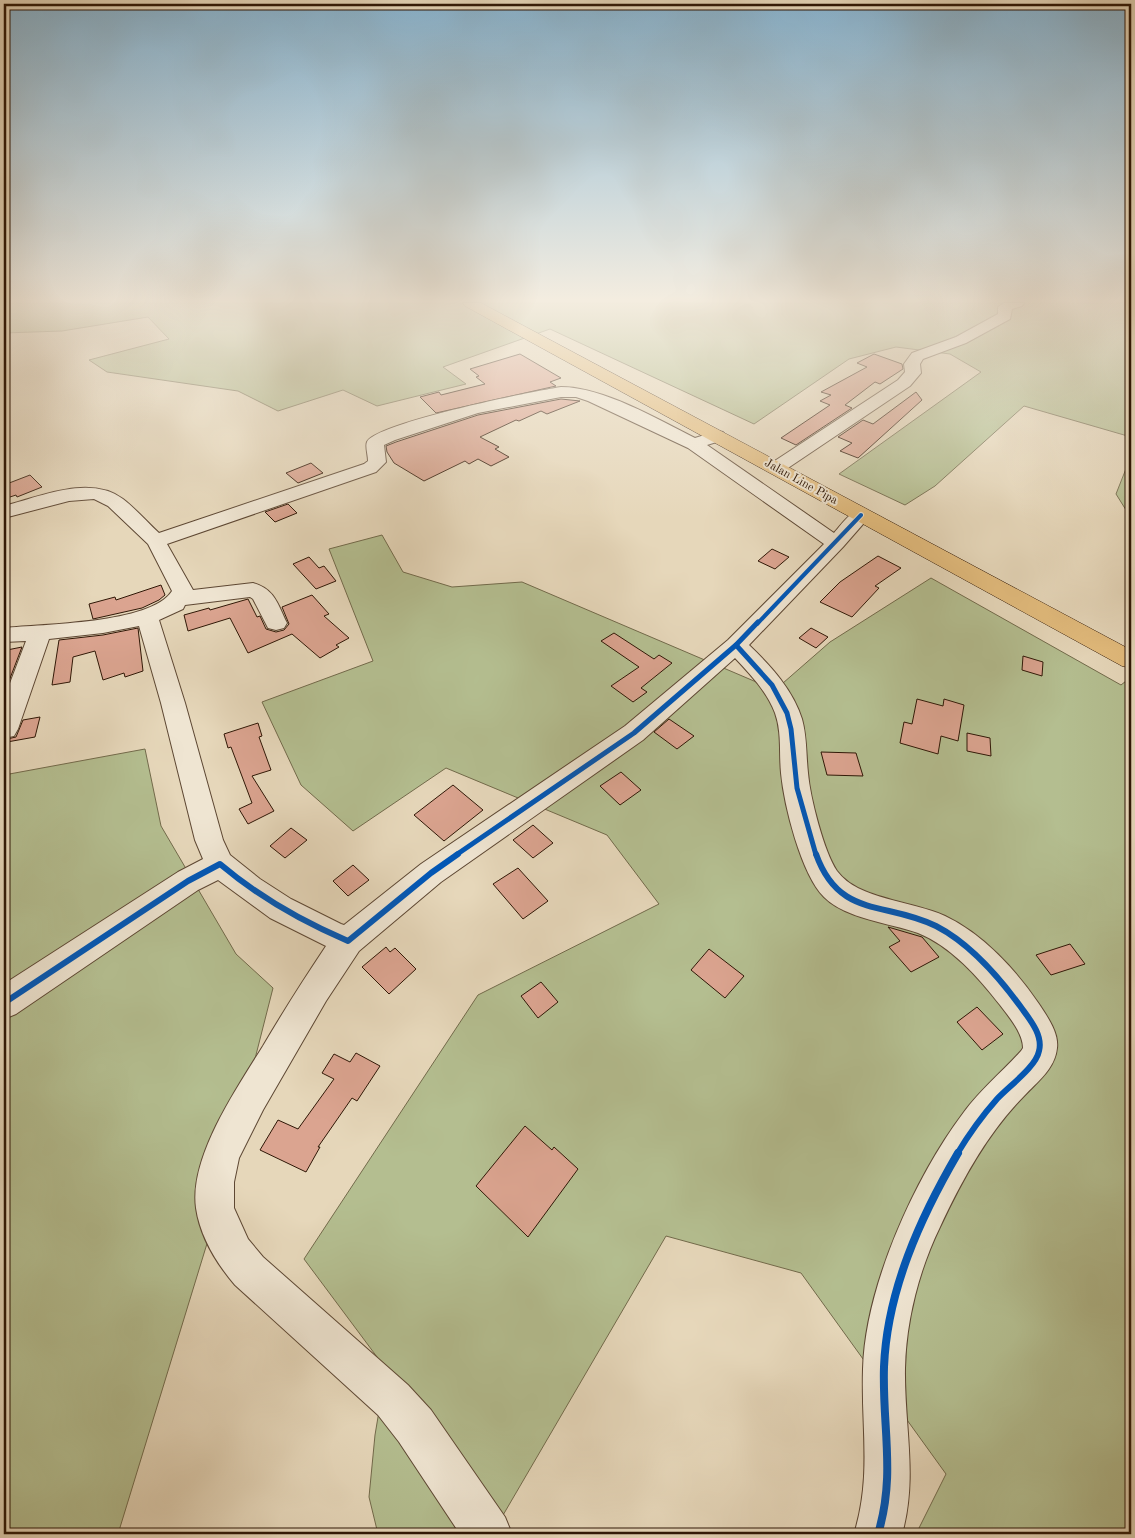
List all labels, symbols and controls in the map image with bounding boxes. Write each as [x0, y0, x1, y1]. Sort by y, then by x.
street label: Jalan Line Pipa [762, 457, 840, 507]

